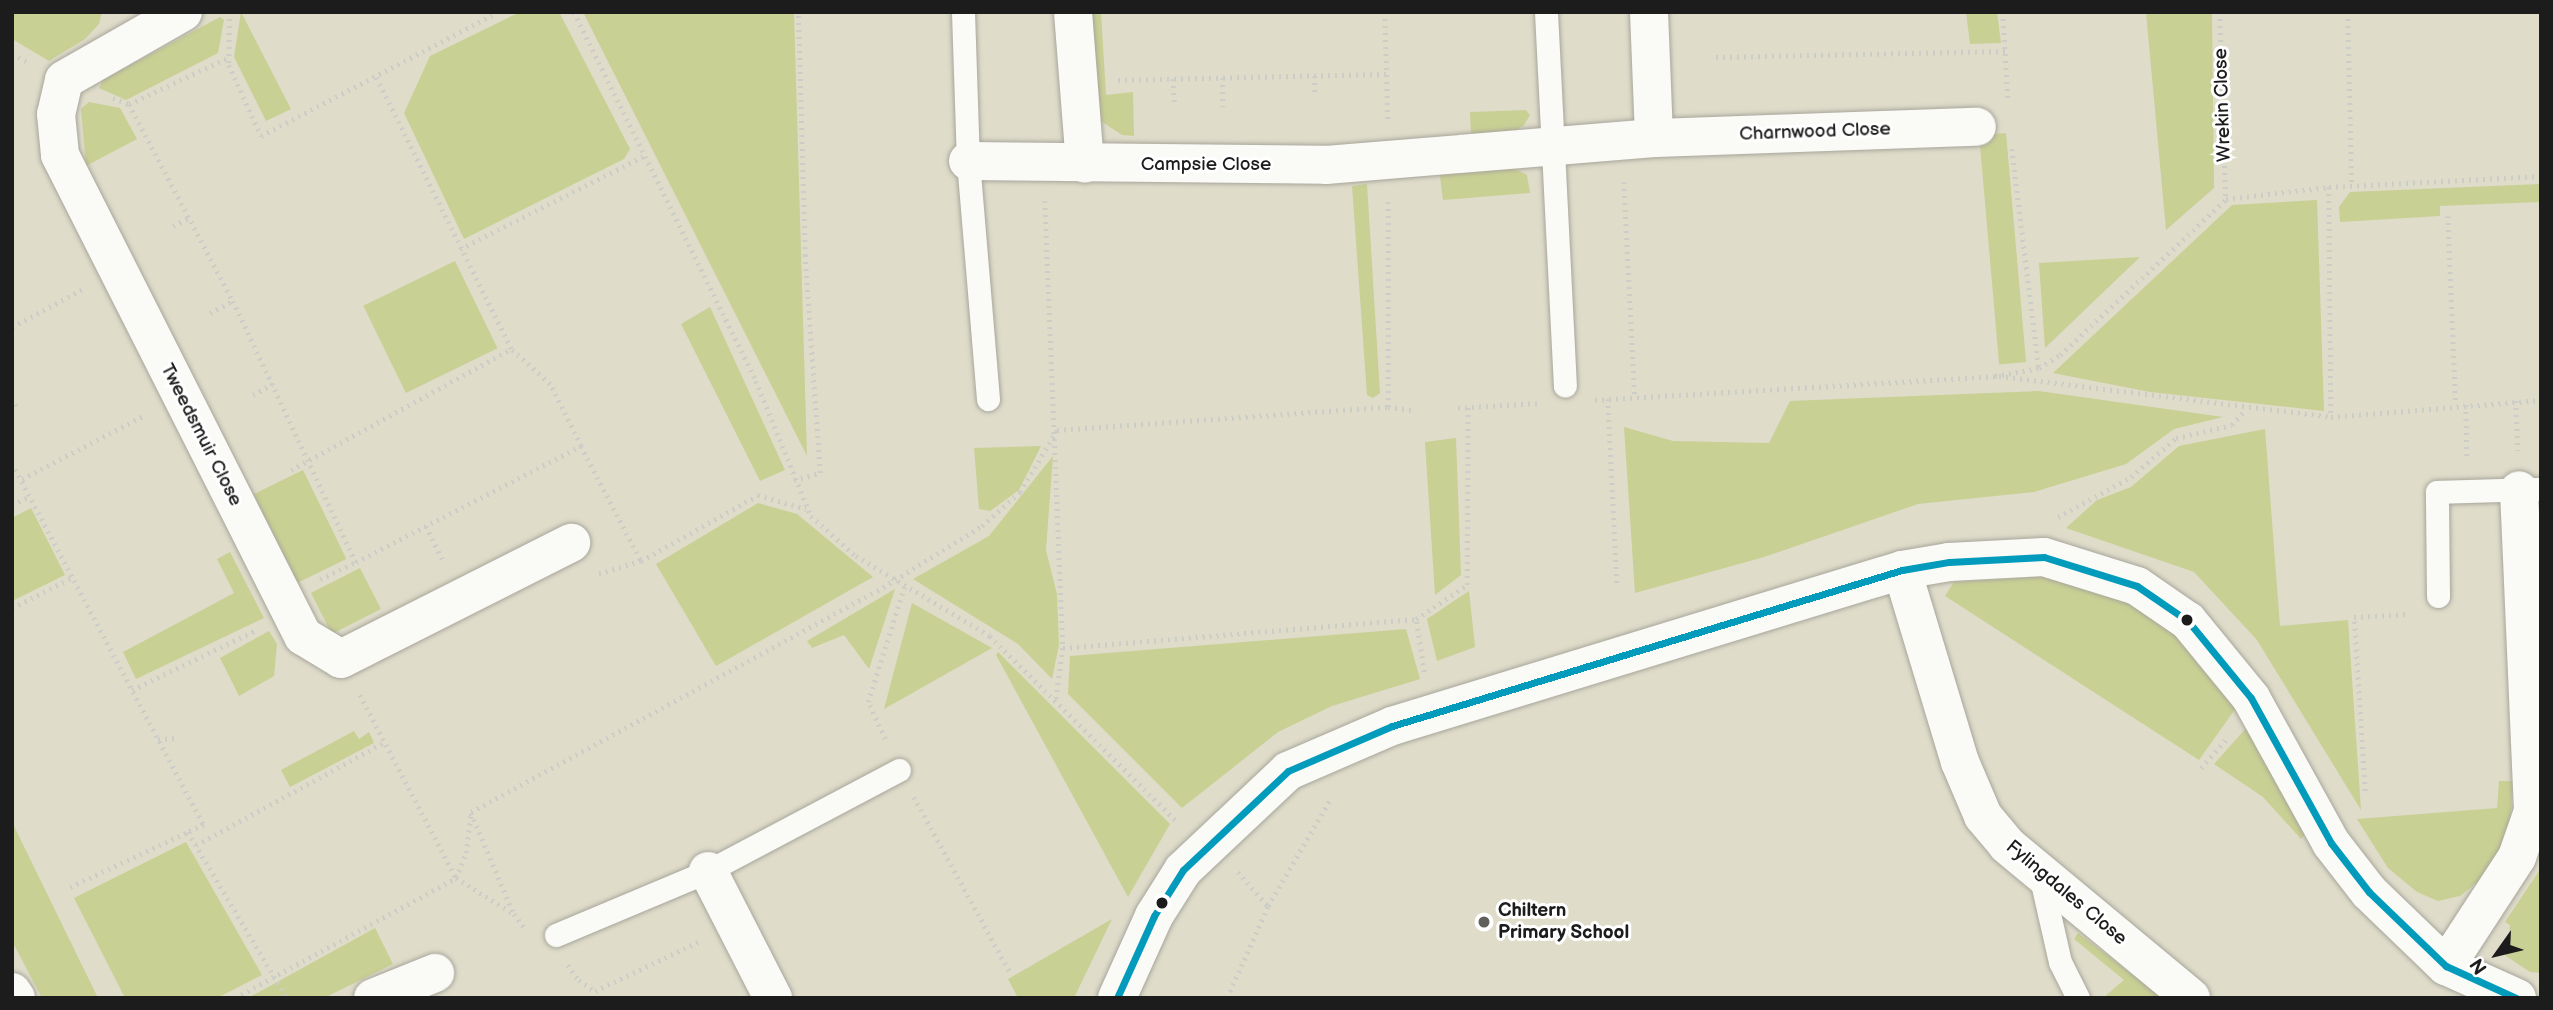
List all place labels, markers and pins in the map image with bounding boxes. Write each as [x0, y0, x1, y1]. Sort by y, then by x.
unlabelled marker [2180, 613, 2194, 627]
unlabelled marker [1155, 896, 1169, 910]
place label: Chiltern Primary School [1498, 900, 1630, 944]
marker: Chiltern Primary School [1476, 914, 1492, 930]

